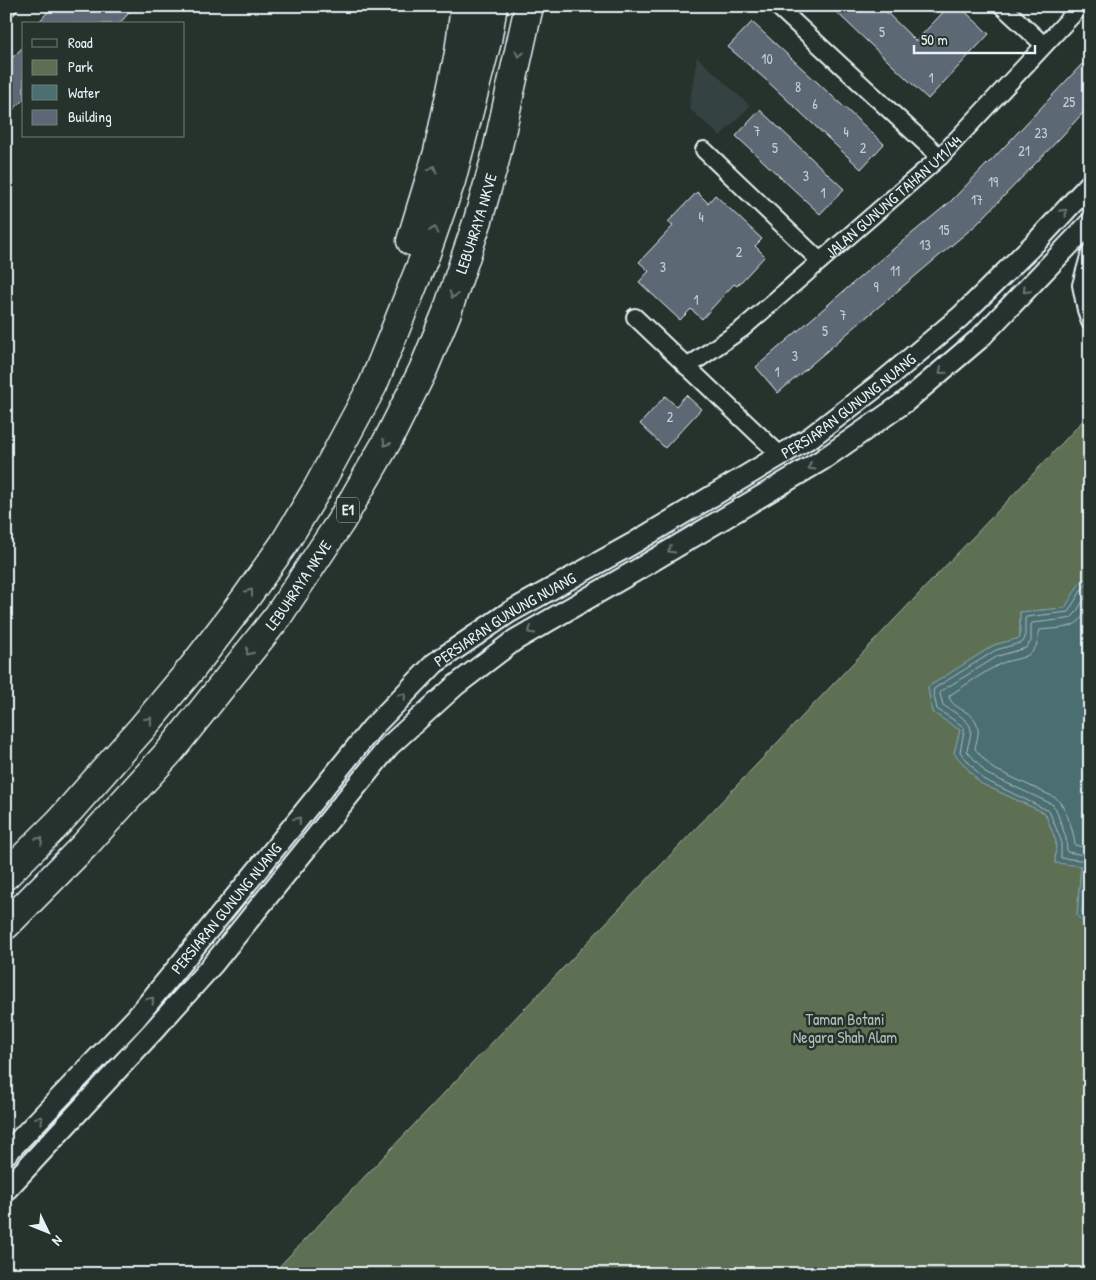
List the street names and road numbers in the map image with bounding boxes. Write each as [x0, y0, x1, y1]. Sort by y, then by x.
street label: JALAN GUNUNG TAHAN U11/44 [820, 130, 966, 263]
street label: LEBUHRAYA NKVE [450, 171, 502, 276]
street label: PERSIARAN GUNUNG NUANG [777, 348, 920, 463]
road number: E1 [337, 498, 359, 522]
street label: LEBUHRAYA NKVE [260, 536, 336, 635]
street label: PERSIARAN GUNUNG NUANG [429, 566, 580, 672]
street label: PERSIARAN GUNUNG NUANG [166, 838, 286, 978]

